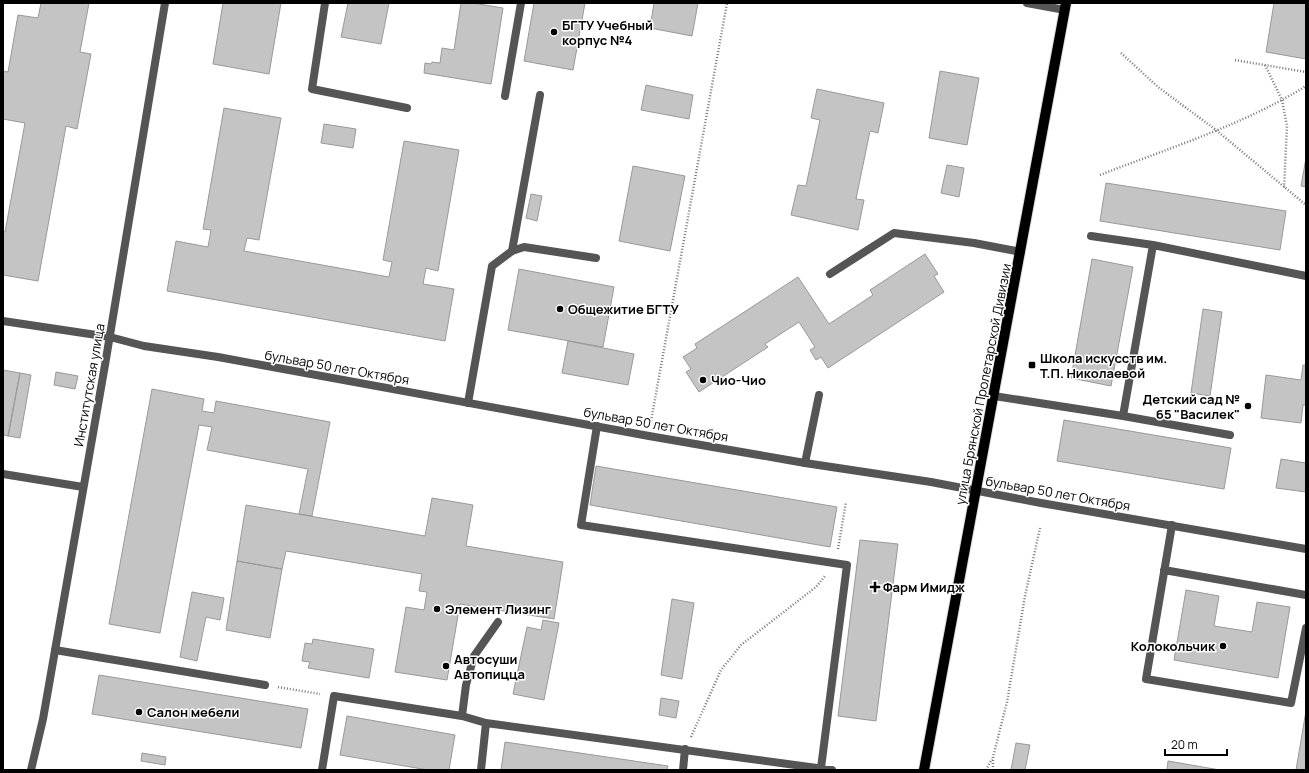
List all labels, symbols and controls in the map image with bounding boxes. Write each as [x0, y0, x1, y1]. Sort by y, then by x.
place label: БГТУ Учебный корпус №4 [562, 16, 653, 49]
marker: БГТУ Учебный корпус №4 [549, 27, 559, 37]
street label: улица Брянской Пролетарской Дивизии [951, 262, 1015, 506]
place label: Общежитие БГТУ [568, 300, 679, 318]
marker: Общежитие БГТУ [555, 304, 565, 314]
street label: Институтская улица [69, 322, 109, 448]
street label: бульвар 50 лет Октября [263, 345, 411, 389]
place label: Школа искусств им. Т.П. Николаевой [1040, 349, 1167, 382]
marker: Школа искусств им. Т.П. Николаевой [1027, 360, 1037, 370]
place label: Чио-Чио [711, 371, 766, 389]
marker: Чио-Чио [698, 375, 708, 385]
place label: Детский сад № 65 "Василек" [1143, 390, 1240, 423]
marker: Детский сад № 65 "Василек" [1243, 401, 1253, 411]
street label: бульвар 50 лет Октября [582, 402, 730, 446]
street label: бульвар 50 лет Октября [984, 471, 1132, 515]
place label: Фарм Имидж [883, 578, 965, 596]
marker: Фарм Имидж [870, 582, 880, 592]
place label: Элемент Лизинг [445, 600, 551, 618]
marker: Элемент Лизинг [432, 604, 442, 614]
place label: Колокольчик [1131, 637, 1216, 655]
marker: Колокольчик [1218, 641, 1228, 651]
place label: Автосуши Автопицца [454, 650, 525, 683]
marker: Автосуши Автопицца [441, 661, 451, 671]
place label: Салон мебели [147, 703, 239, 721]
marker: Салон мебели [134, 707, 144, 717]
scale bar [1165, 731, 1227, 757]
text: 20 m [1171, 736, 1198, 753]

